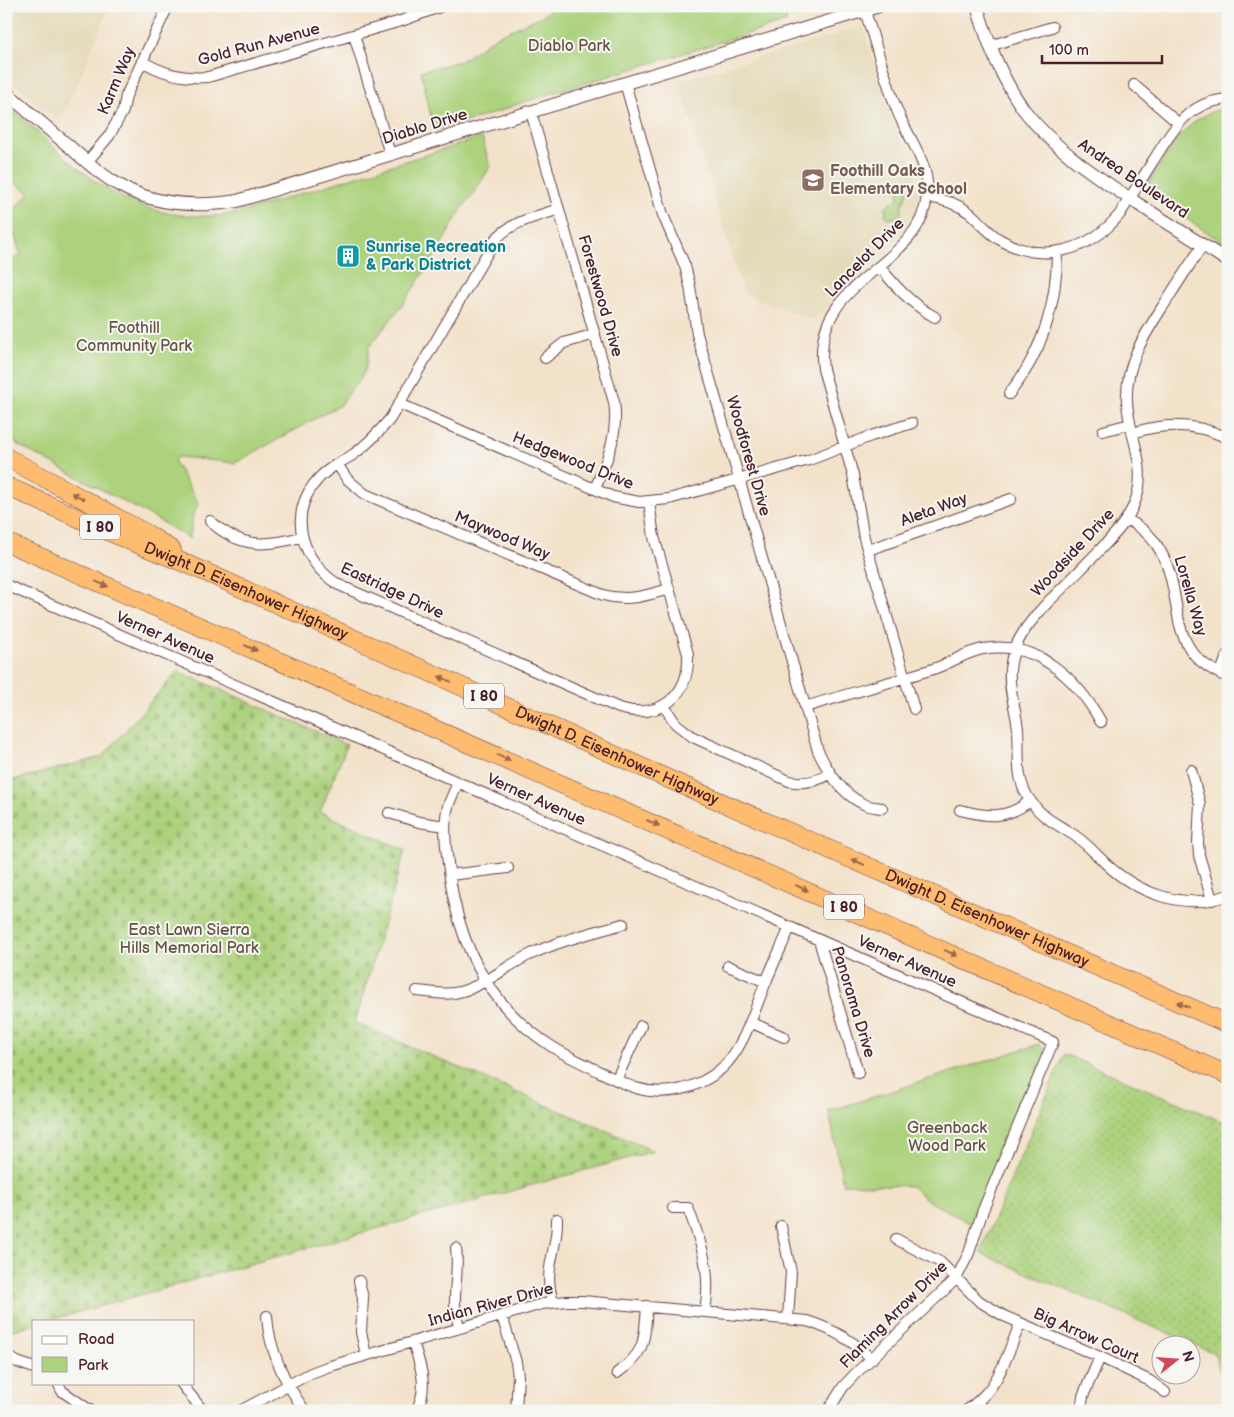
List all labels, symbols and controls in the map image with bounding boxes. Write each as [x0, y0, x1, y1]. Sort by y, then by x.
street label: Gold Run Avenue [196, 19, 322, 70]
scale bar [1042, 32, 1162, 64]
park label: Diablo Park [528, 37, 610, 56]
text: 100 m [1049, 41, 1089, 60]
street label: Karm Way [94, 44, 140, 118]
street label: Diablo Drive [380, 105, 470, 149]
street label: Andrea Boulevard [1074, 135, 1192, 223]
place label: Foothill Oaks Elementary School [830, 162, 967, 199]
school or university icon: Foothill Oaks Elementary School [800, 167, 826, 193]
street label: Lancelot Drive [822, 214, 909, 301]
street label: Forestwood Drive [574, 233, 627, 360]
place label: Sunrise Recreation & Park District [366, 238, 506, 275]
building icon: Sunrise Recreation & Park District [335, 243, 361, 269]
park label: Foothill Community Park [76, 319, 192, 356]
street label: Woodforest Drive [722, 394, 774, 519]
street label: Hedgewood Drive [510, 428, 637, 494]
street label: Aleta Way [898, 489, 971, 531]
one-way arrow [71, 492, 85, 501]
street label: Woodside Drive [1027, 505, 1119, 601]
street label: Maywood Way [451, 507, 553, 565]
road number: I 80 [80, 514, 120, 540]
street label: Dwight D. Eisenhower Highway [141, 538, 352, 644]
street label: Lorella Way [1170, 554, 1211, 639]
street label: Eastridge Drive [337, 559, 447, 623]
one-way arrow [95, 580, 109, 588]
street label: Verner Avenue [113, 608, 218, 668]
one-way arrow [244, 644, 258, 652]
one-way arrow [438, 674, 452, 682]
road number: I 80 [464, 684, 504, 708]
street label: Dwight D. Eisenhower Highway [512, 702, 722, 810]
one-way arrow [497, 755, 511, 763]
street label: Verner Avenue [484, 770, 589, 830]
one-way arrow [646, 820, 660, 828]
one-way arrow [851, 858, 865, 866]
street label: Dwight D. Eisenhower Highway [882, 865, 1093, 972]
one-way arrow [795, 885, 809, 893]
road number: I 80 [824, 894, 864, 920]
park label: East Lawn Sierra Hills Memorial Park [120, 921, 259, 958]
street label: Verner Avenue [855, 932, 960, 992]
street label: Panorama Drive [827, 944, 879, 1060]
one-way arrow [944, 950, 958, 958]
one-way arrow [1176, 1000, 1190, 1008]
park label: Greenback Wood Park [907, 1119, 987, 1156]
street label: Flaming Arrow Drive [836, 1257, 952, 1373]
street label: Indian River Drive [426, 1279, 556, 1331]
street label: Big Arrow Court [1030, 1304, 1142, 1368]
legend [32, 1320, 195, 1384]
text: Road [78, 1330, 114, 1349]
north arrow [1152, 1334, 1202, 1384]
text: N [1178, 1349, 1198, 1364]
text: Park [78, 1356, 109, 1375]

